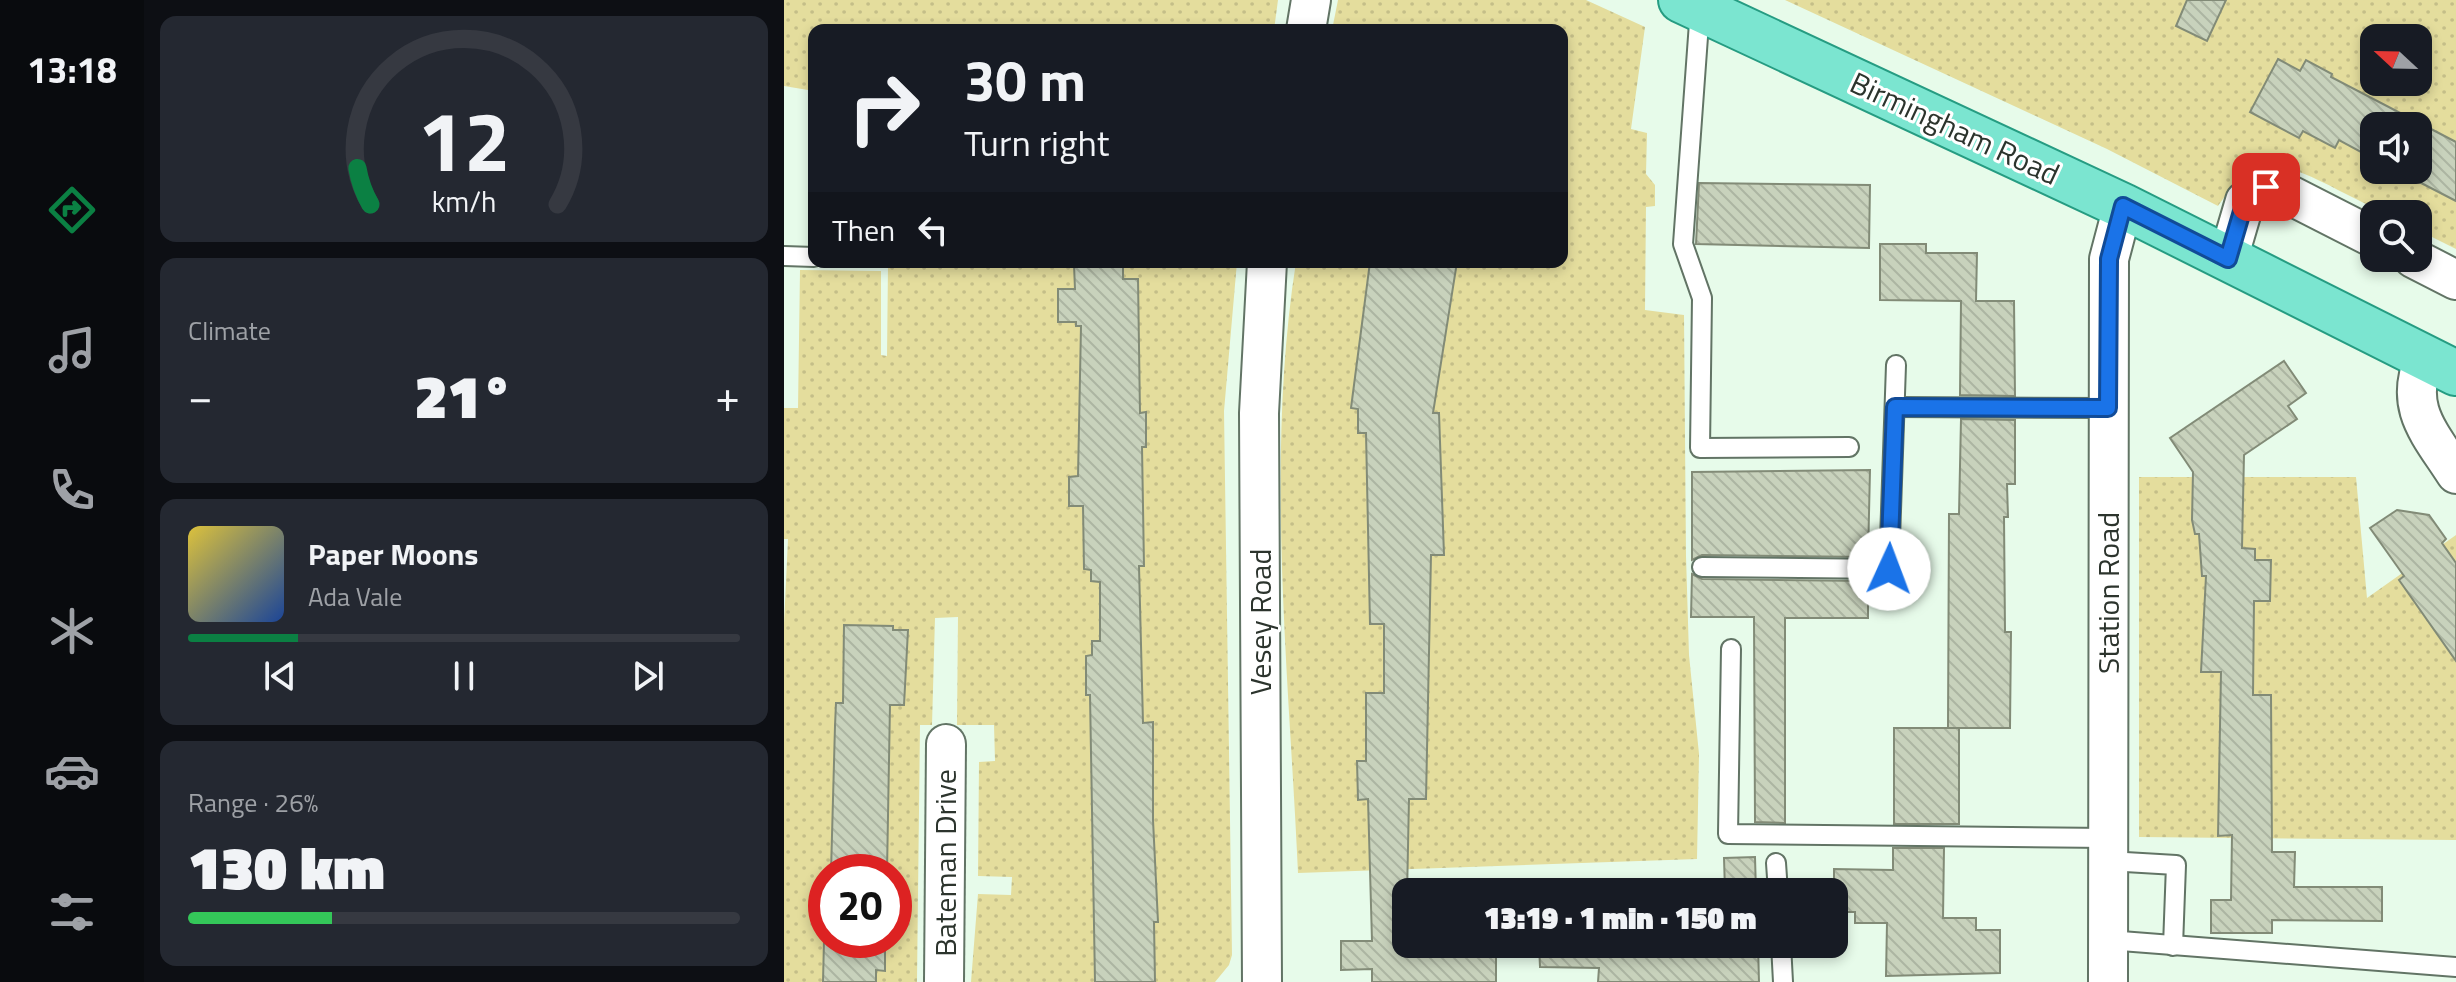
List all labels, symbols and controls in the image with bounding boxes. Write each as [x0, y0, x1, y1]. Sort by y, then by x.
north arrow [2360, 24, 2432, 96]
map controls [2360, 24, 2432, 272]
text: 30 m [964, 38, 1086, 123]
text: 13:18 [27, 42, 117, 97]
icon: right [832, 56, 936, 160]
street label: Birmingham Road [1843, 59, 2067, 197]
text: 12 [417, 76, 511, 202]
button: sound [2360, 112, 2432, 184]
text: Turn right [964, 115, 1109, 170]
pin [2232, 153, 2300, 221]
icon: arrive [2244, 165, 2288, 209]
text: km/h [432, 180, 496, 223]
icon: directions [44, 182, 100, 238]
button: search [2360, 200, 2432, 272]
text: Then [832, 207, 895, 253]
icon: left [911, 208, 955, 252]
text: Climate [188, 311, 271, 350]
icon: music [44, 322, 100, 378]
text: 21° [415, 350, 514, 441]
text: − [188, 362, 213, 429]
text: + [715, 362, 740, 429]
icon: phone [44, 462, 100, 518]
street label: Station Road [2085, 512, 2131, 674]
position arrow [1847, 527, 1931, 611]
text: Paper Moons [308, 531, 478, 577]
street label: Vesey Road [1237, 549, 1283, 695]
text: Ada Vale [308, 577, 402, 616]
icon: climate [44, 603, 100, 659]
icon: previous [258, 654, 302, 698]
icon: pause [442, 654, 486, 698]
icon: next [626, 654, 670, 698]
icon: car [44, 743, 100, 799]
street label: Bateman Drive [922, 769, 968, 957]
text: Range · 26% [188, 783, 318, 822]
text: 130 km [188, 821, 385, 912]
speed limit sign: 20 [808, 854, 912, 958]
icon: filters [44, 884, 100, 940]
text: 13:19 · 1 min · 150 m [1484, 895, 1756, 941]

